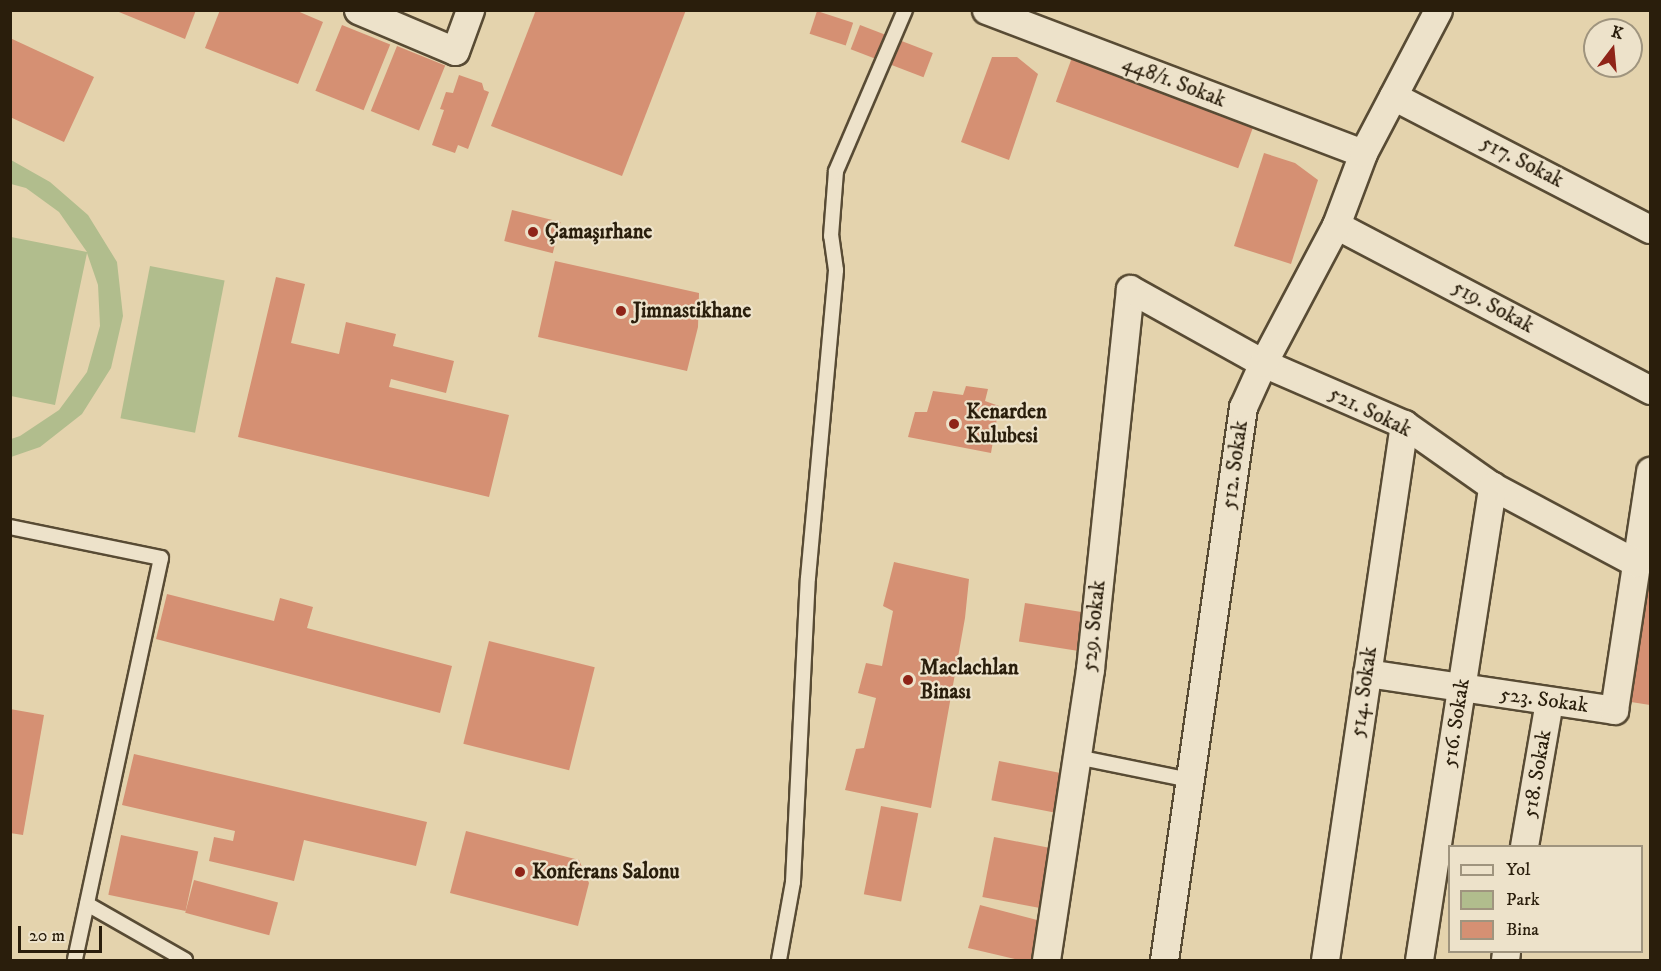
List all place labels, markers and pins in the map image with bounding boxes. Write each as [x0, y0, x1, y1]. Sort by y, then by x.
place label: Çamaşırhane [545, 219, 652, 245]
marker: Çamaşırhane [526, 225, 540, 239]
place label: Jimnastikhane [633, 298, 751, 324]
marker: Jimnastikhane [614, 304, 628, 318]
place label: Kenarden Kulubesi [966, 399, 1047, 449]
marker: Kenarden Kulubesi [947, 417, 961, 431]
place label: Maclachlan Binası [920, 655, 1019, 705]
marker: Maclachlan Binası [901, 673, 915, 687]
place label: Konferans Salonu [532, 859, 680, 885]
marker: Konferans Salonu [513, 865, 527, 879]

